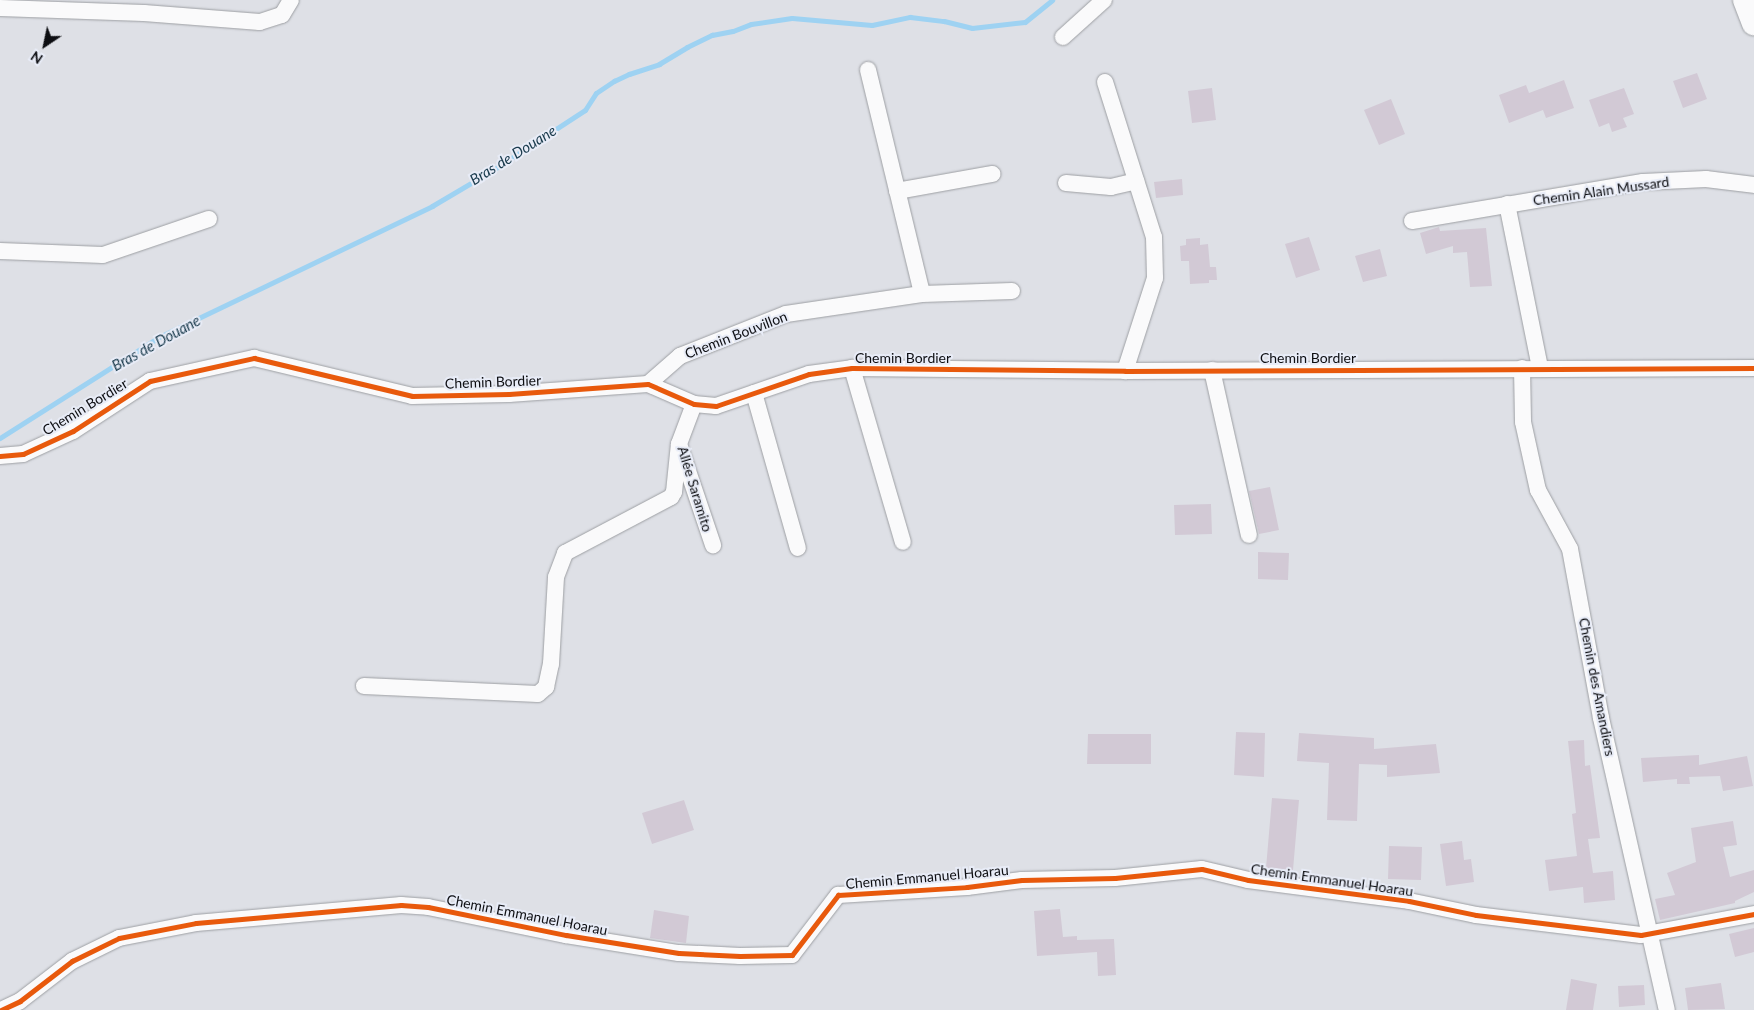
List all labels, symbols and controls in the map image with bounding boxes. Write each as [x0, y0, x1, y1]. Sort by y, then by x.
north arrow [20, 20, 70, 70]
text: N [27, 48, 46, 68]
water label: Bras de Douane [466, 121, 560, 189]
street label: Chemin Alain Mussard [1532, 173, 1670, 209]
street label: Chemin Bouvillon [682, 308, 790, 362]
water label: Bras de Douane [109, 311, 203, 375]
street label: Chemin Bordier [855, 350, 951, 366]
street label: Chemin Bordier [1260, 350, 1356, 366]
street label: Chemin Bordier [445, 372, 541, 392]
street label: Chemin Bordier [39, 375, 131, 439]
street label: Allée Saramito [674, 444, 716, 534]
street label: Chemin des Amandiers [1575, 616, 1619, 758]
street label: Chemin Emmanuel Hoarau [1250, 860, 1414, 900]
street label: Chemin Emmanuel Hoarau [845, 861, 1009, 893]
street label: Chemin Emmanuel Hoarau [445, 891, 609, 939]

